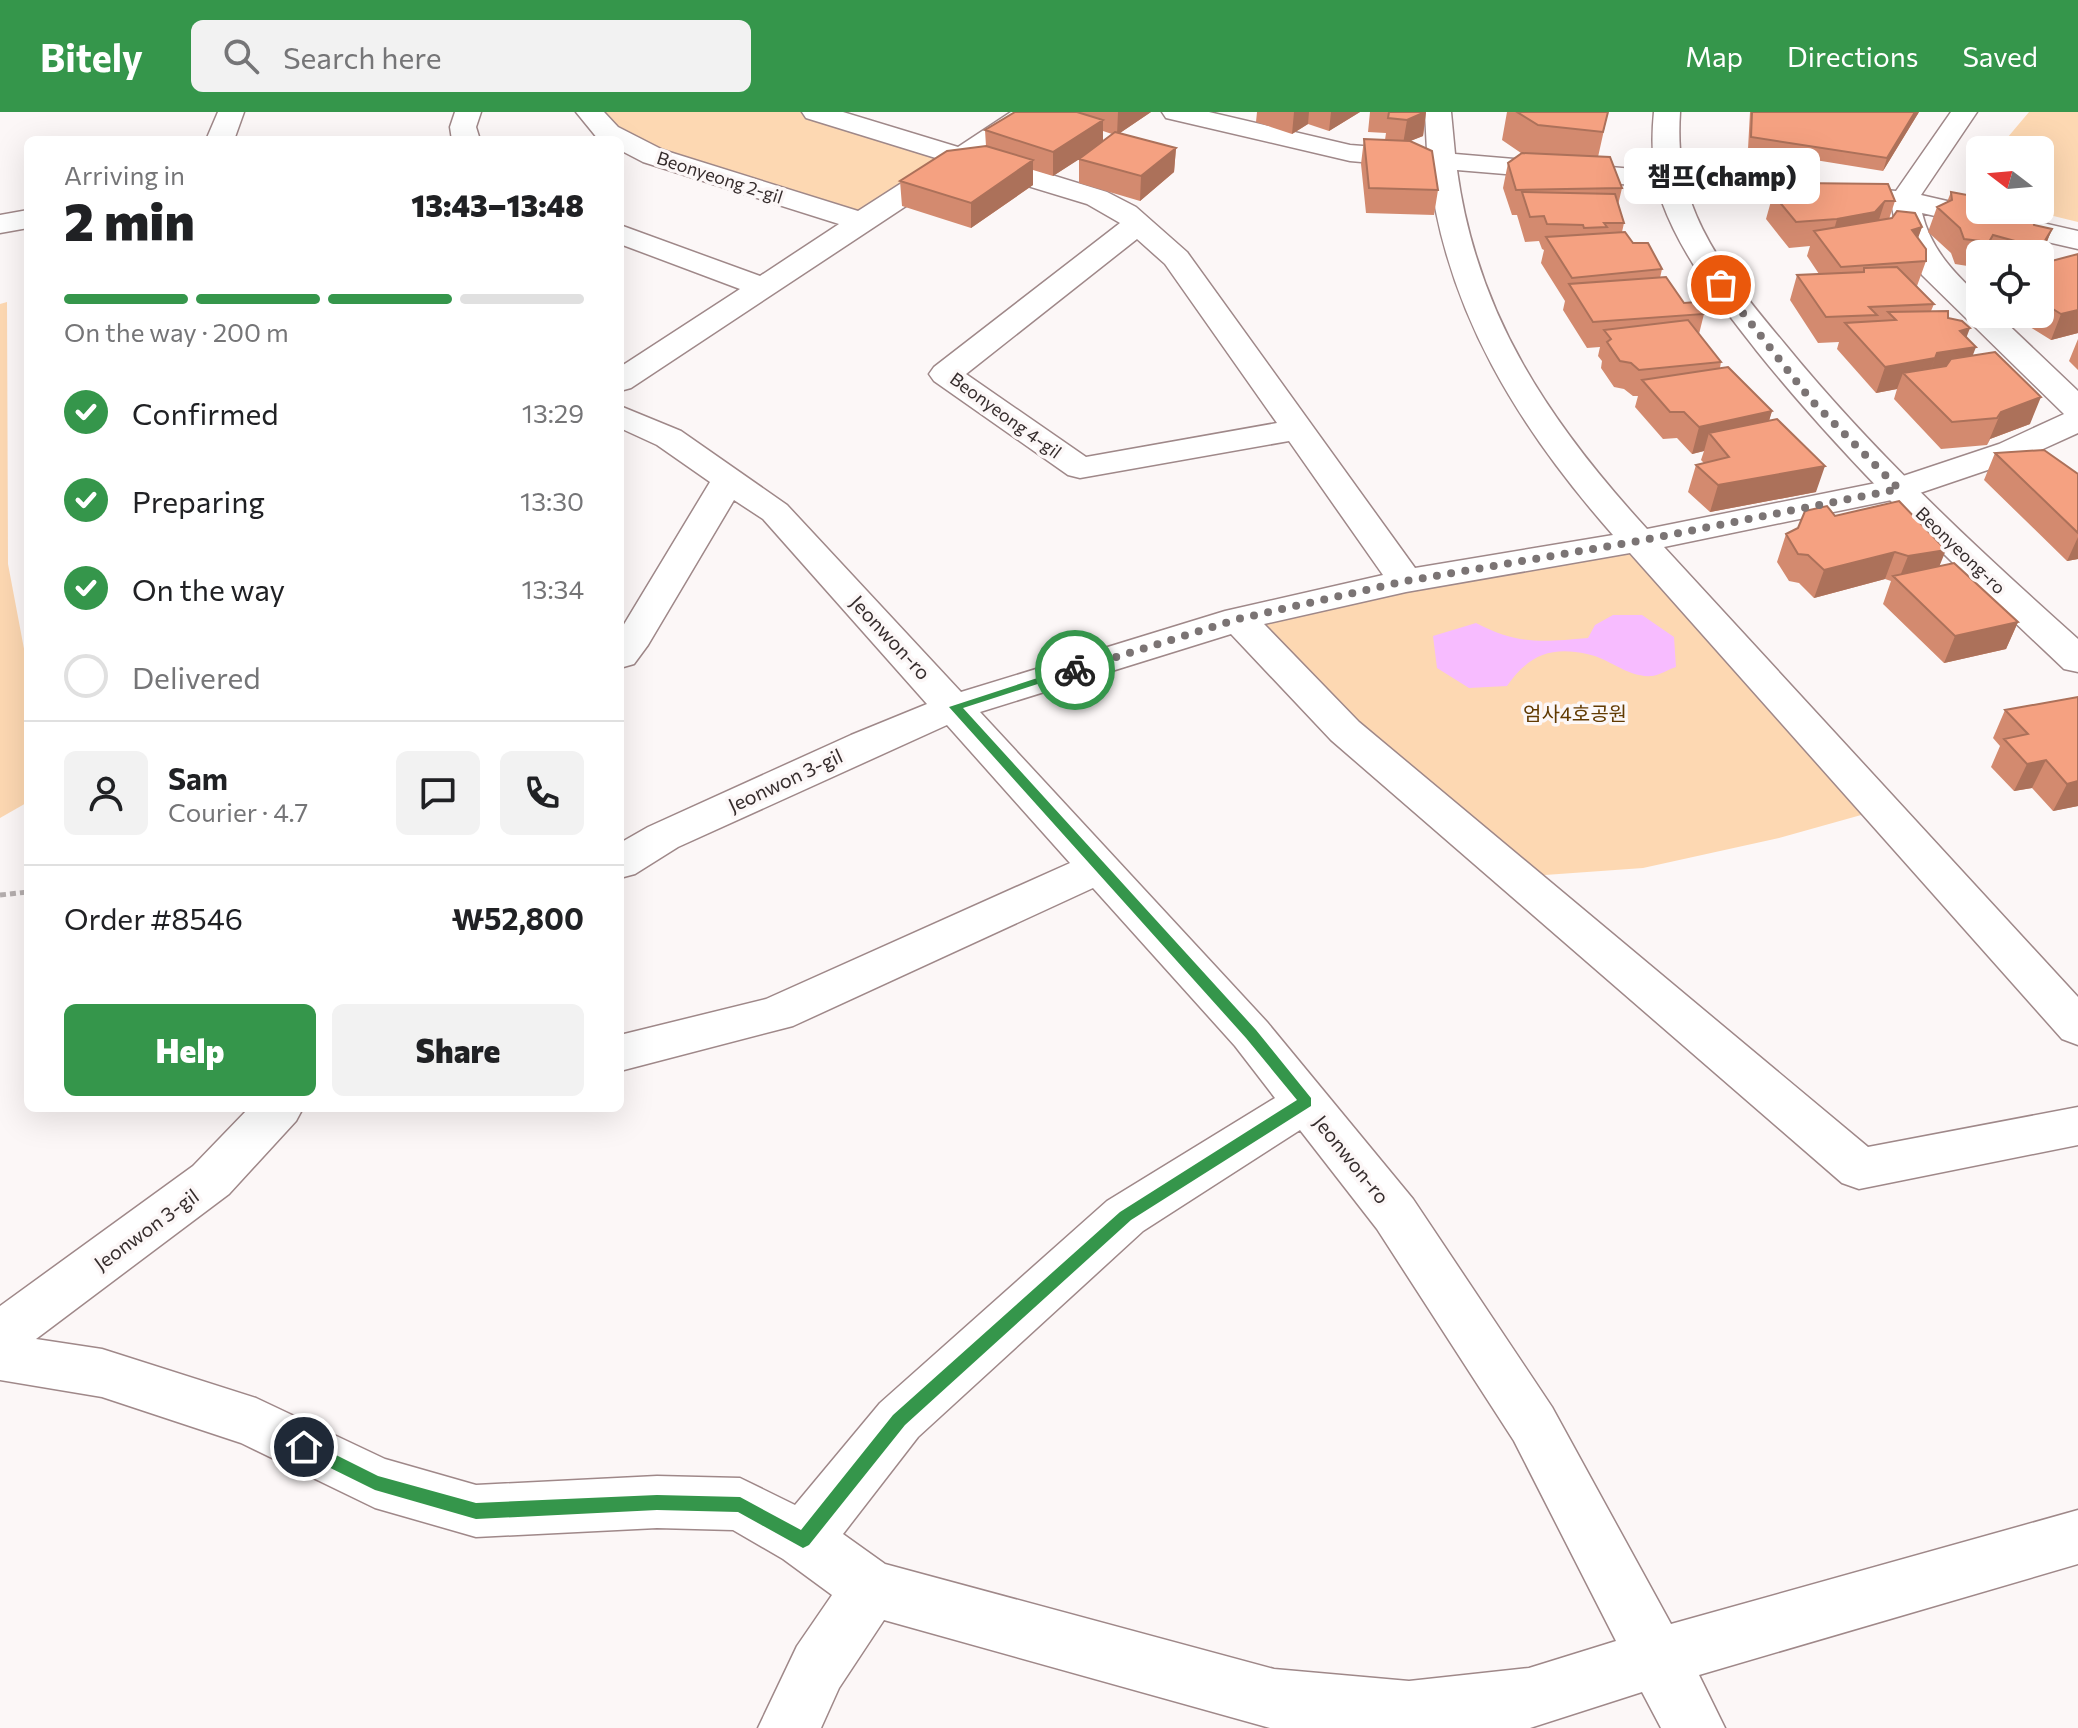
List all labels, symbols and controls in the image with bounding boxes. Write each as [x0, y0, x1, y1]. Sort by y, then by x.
search box [191, 20, 751, 92]
text: Bitely [40, 33, 143, 80]
icon: search [219, 34, 263, 78]
text: Search here [283, 38, 442, 75]
text: Map [1685, 39, 1743, 73]
text: Directions [1787, 39, 1918, 73]
text: Saved [1962, 39, 2038, 73]
north arrow [1966, 136, 2054, 224]
map controls [1966, 136, 2054, 328]
street label: Beonyeong 2-gil [654, 146, 786, 208]
callout: 챔프(champ) [1623, 149, 1819, 205]
text: Arriving in [64, 159, 185, 190]
text: 챔프(champ) [1647, 160, 1797, 191]
text: 13:43–13:48 [411, 186, 584, 223]
text: 2 min [64, 188, 195, 252]
button: locate [1966, 240, 2054, 328]
pin [1687, 251, 1755, 319]
icon: bag [1699, 263, 1743, 307]
text: On the way · 200 m [64, 316, 289, 347]
street label: Beonyeong 4-gil [946, 367, 1066, 463]
icon: check [64, 390, 108, 434]
text: Confirmed [132, 394, 279, 431]
text: 13:29 [522, 397, 584, 428]
icon: check [64, 478, 108, 522]
text: Preparing [132, 482, 265, 519]
text: 13:30 [520, 485, 584, 516]
street label: Beonyeong-ro [1912, 502, 2010, 598]
icon: check [64, 566, 108, 610]
text: On the way [132, 570, 285, 607]
text: 13:34 [521, 573, 584, 604]
street label: Jeonwon-ro [846, 590, 936, 684]
courier [1035, 630, 1115, 710]
icon: bike [1053, 648, 1097, 692]
text: Delivered [132, 658, 261, 695]
park label: 엄사4호공원 [1523, 701, 1627, 725]
street label: Jeonwon 3-gil [724, 743, 846, 817]
button: person [64, 751, 148, 835]
button: chat [396, 751, 480, 835]
button: phone [500, 751, 584, 835]
text: Sam [168, 759, 228, 796]
text: Courier · 4.7 [168, 796, 308, 827]
text: Order #8546 [64, 899, 243, 936]
text: ₩52,800 [451, 899, 584, 936]
button: Help [64, 1004, 316, 1096]
button: Share [332, 1004, 584, 1096]
street label: Jeonwon-ro [1309, 1110, 1395, 1208]
street label: Jeonwon 3-gil [89, 1183, 203, 1275]
pin [270, 1413, 338, 1481]
icon: home [282, 1425, 326, 1469]

